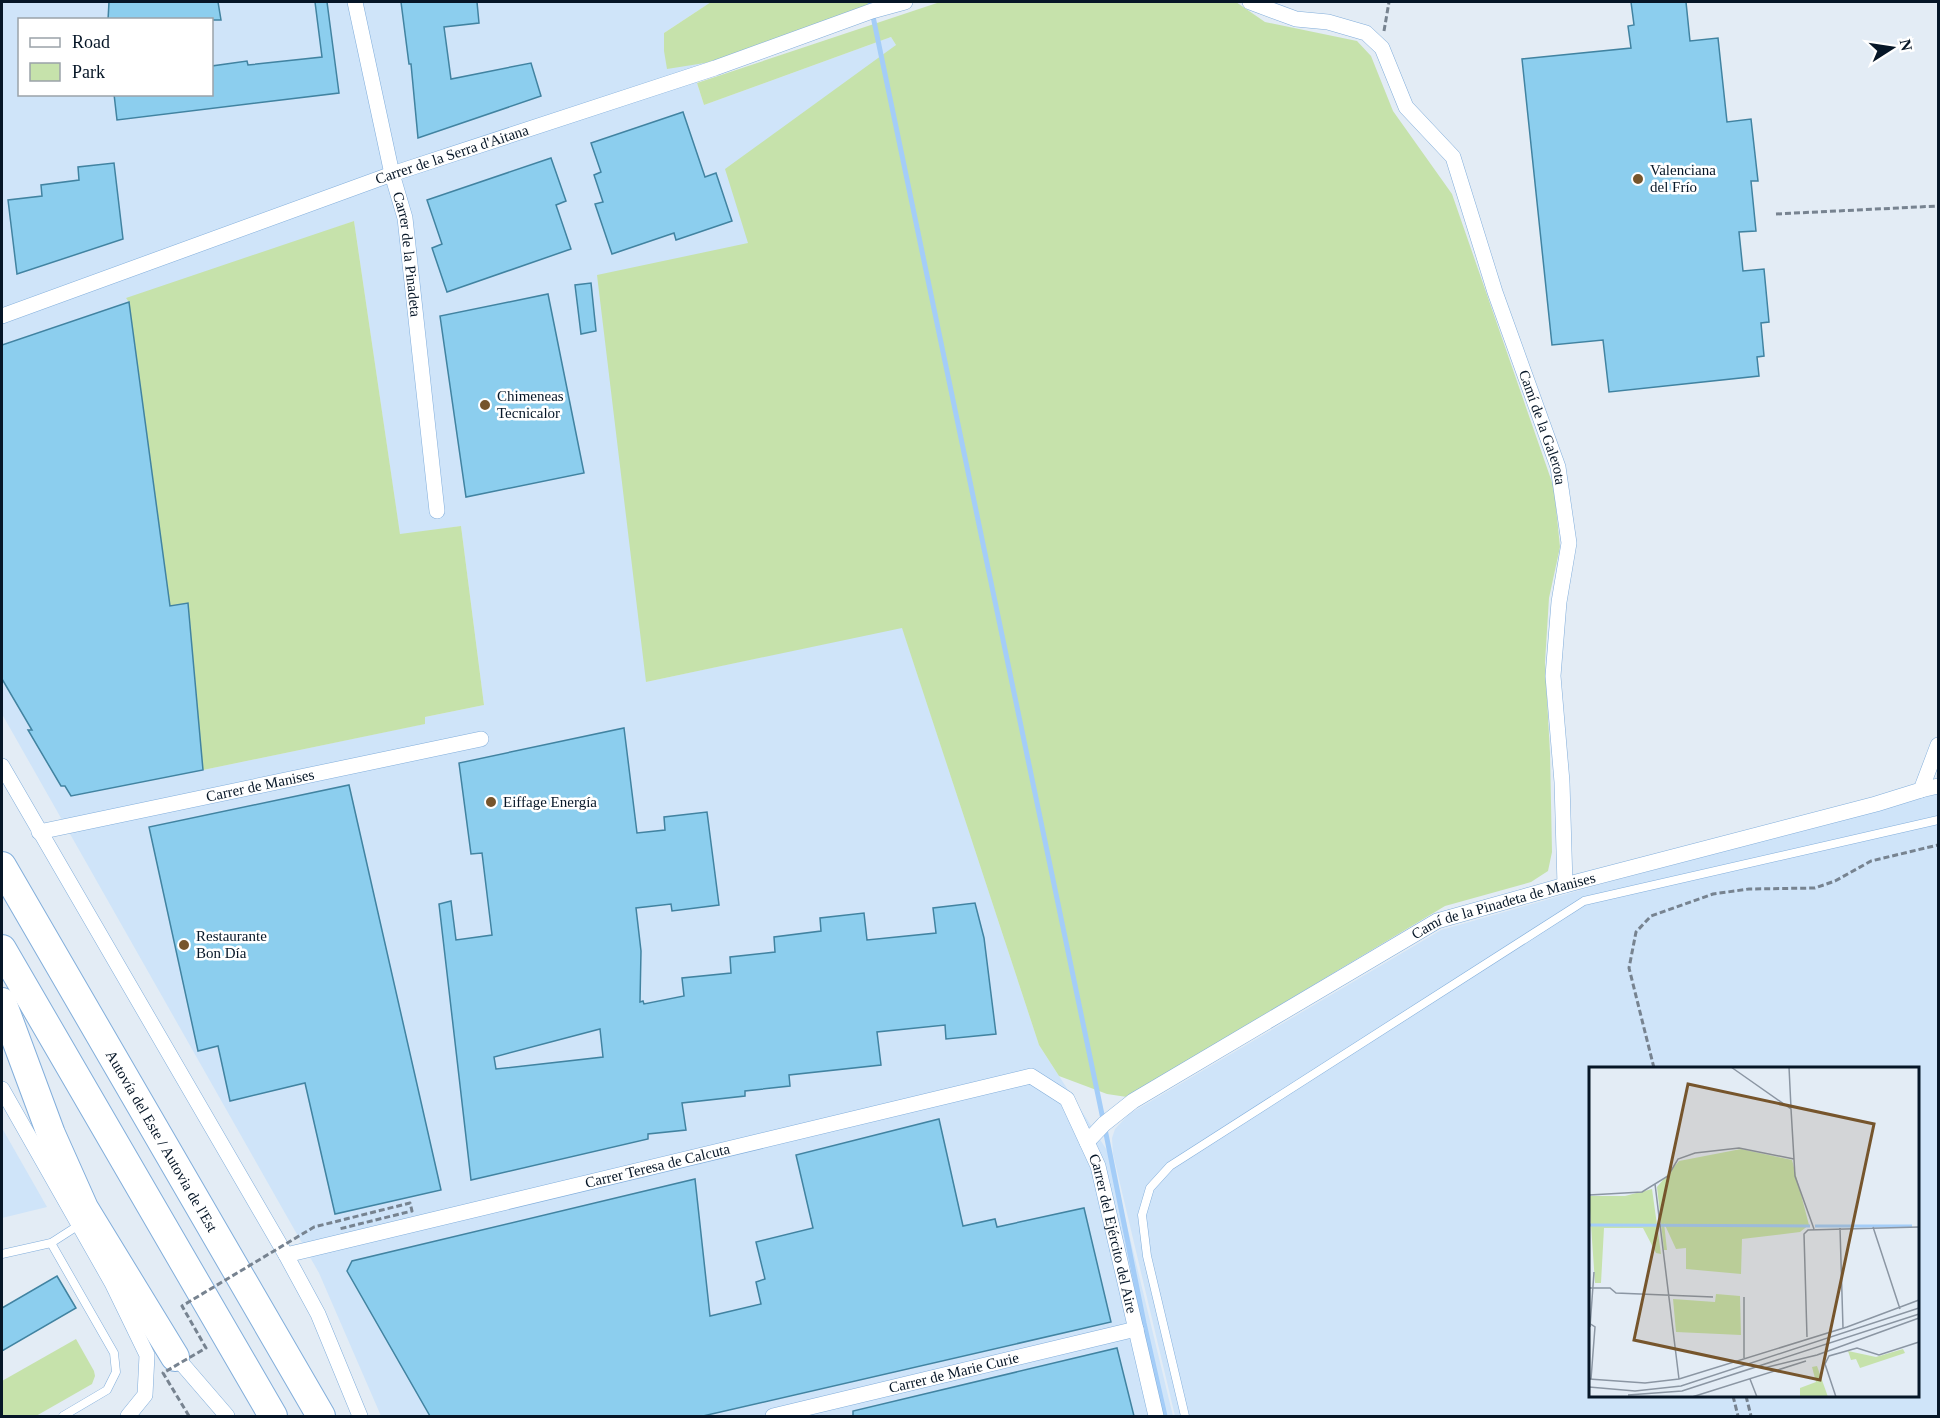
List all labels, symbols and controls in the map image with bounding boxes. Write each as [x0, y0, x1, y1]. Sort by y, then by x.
legend [18, 18, 213, 96]
north arrow [1862, 18, 1922, 78]
text: Road [72, 32, 110, 52]
text: N [1897, 38, 1916, 53]
text: Park [72, 62, 105, 82]
street label: Carrer de la Serra d'Aitana [373, 122, 531, 187]
place label: Valenciana del Frío [1650, 162, 1716, 195]
marker: Valenciana del Frío [1631, 172, 1645, 186]
street label: Carrer de la Pinadeta [390, 190, 424, 318]
street label: Camí de la Galerota [1516, 368, 1569, 486]
place label: Chimeneas Tecnicalor [497, 388, 564, 421]
marker: Chimeneas Tecnicalor [478, 398, 492, 412]
street label: Carrer de Manises [205, 766, 316, 805]
place label: Eiffage Energía [503, 794, 597, 810]
marker: Eiffage Energía [484, 795, 498, 809]
street label: Camí de la Pinadeta de Manises [1409, 869, 1597, 942]
place label: Restaurante Bon Día [196, 928, 267, 961]
marker: Restaurante Bon Día [177, 938, 191, 952]
street label: Autovía del Este / Autovia de l'Est [103, 1048, 221, 1235]
inset map [1589, 1067, 1919, 1397]
street label: Carrer Teresa de Calcuta [583, 1141, 732, 1191]
street label: Carrer del Ejército del Aire [1086, 1151, 1140, 1315]
street label: Carrer de Marie Curie [887, 1349, 1021, 1396]

